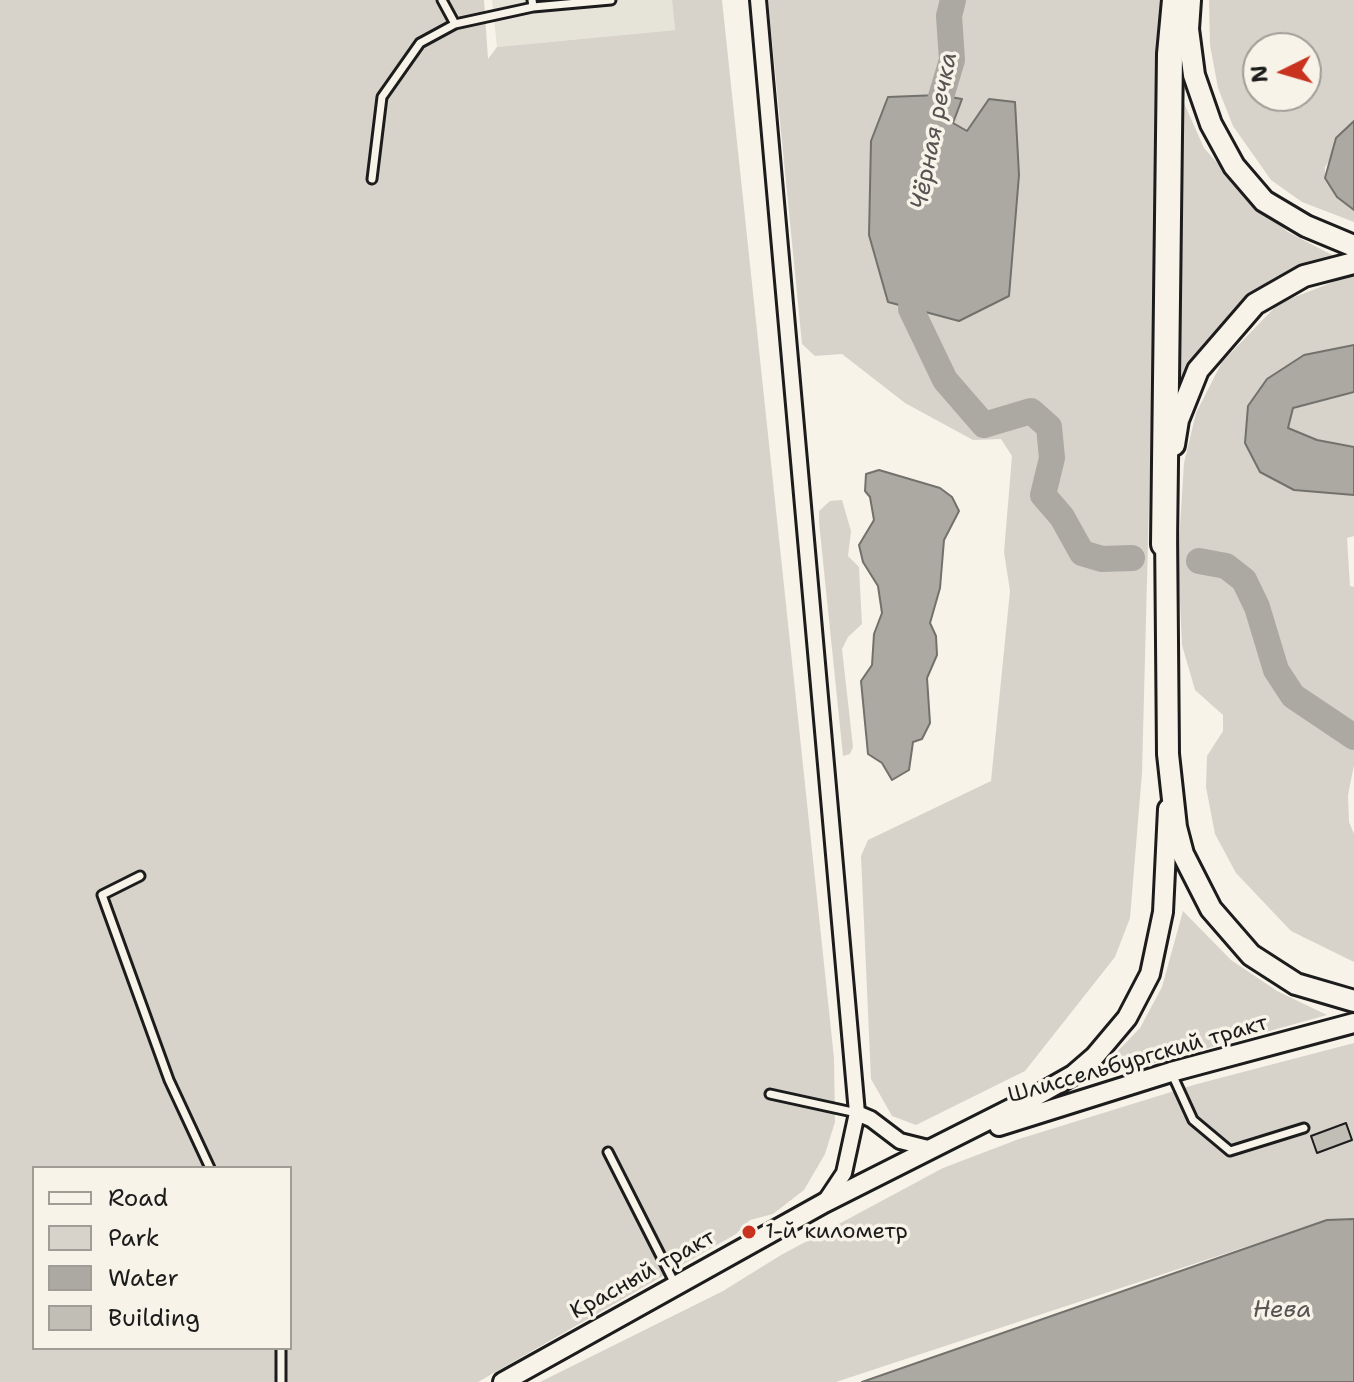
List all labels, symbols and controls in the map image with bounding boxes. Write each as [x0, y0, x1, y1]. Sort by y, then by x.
north arrow [1242, 32, 1322, 112]
water label: Чёрная речка [906, 50, 964, 212]
text: N [1244, 64, 1275, 84]
street label: Шлиссельбургский тракт [1005, 1010, 1271, 1110]
legend [32, 1166, 292, 1350]
text: Road [108, 1182, 168, 1214]
place label: 1-й километр [765, 1219, 908, 1245]
text: Park [108, 1222, 160, 1254]
marker: 1-й километр [740, 1223, 758, 1241]
street label: Красный тракт [566, 1224, 720, 1326]
text: Water [108, 1262, 179, 1294]
water label: Нева [1253, 1297, 1311, 1325]
text: Building [108, 1302, 200, 1334]

